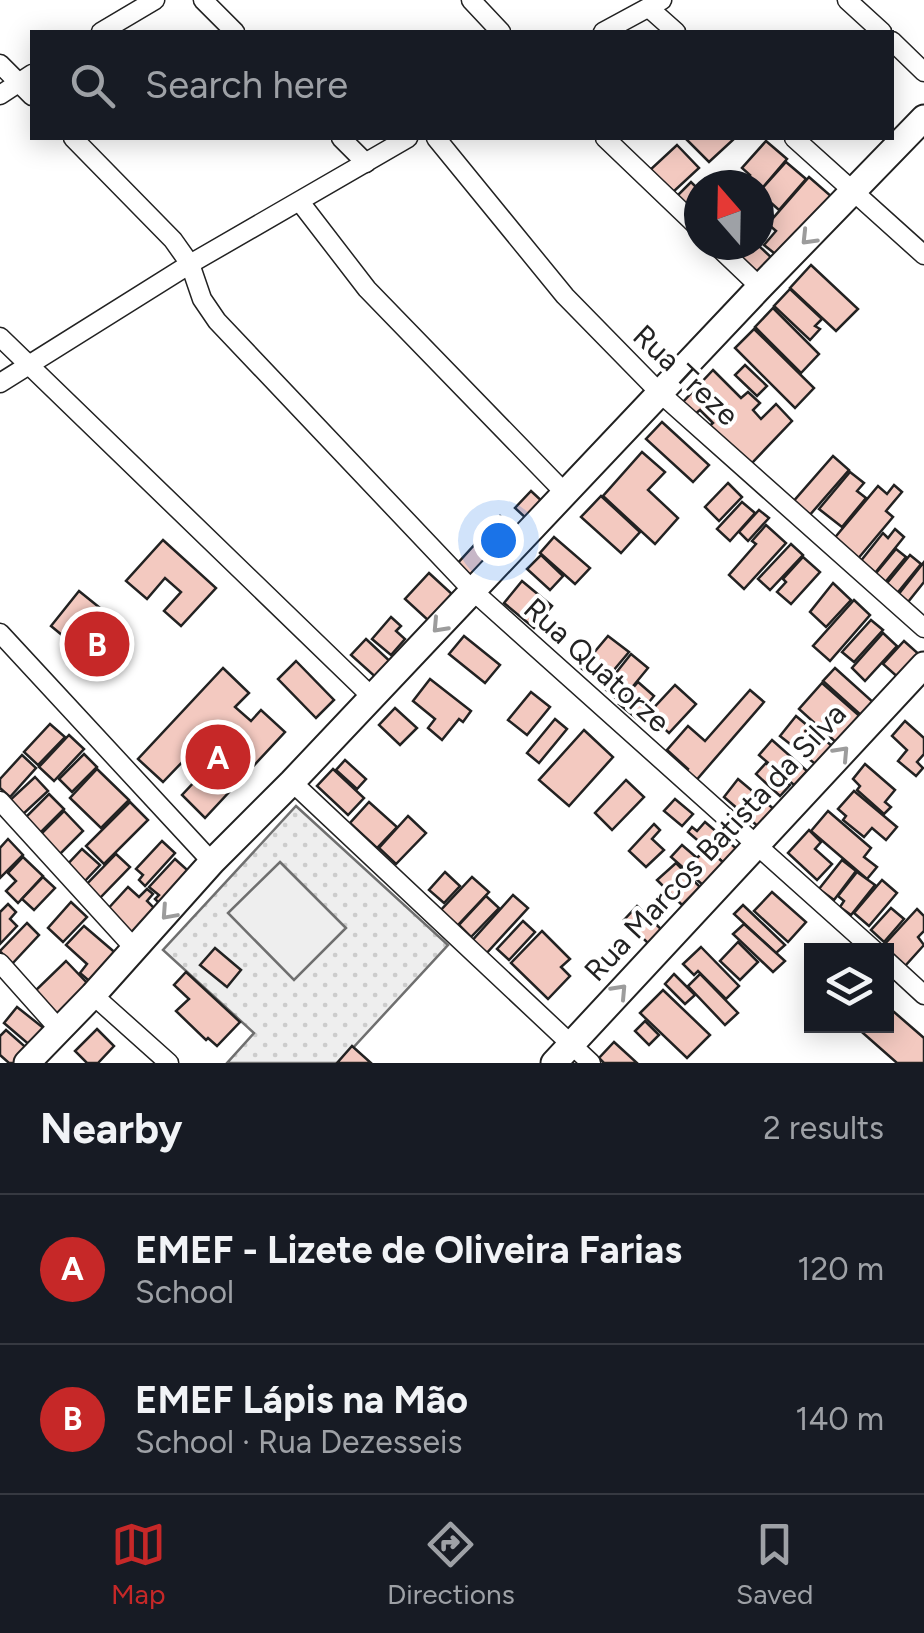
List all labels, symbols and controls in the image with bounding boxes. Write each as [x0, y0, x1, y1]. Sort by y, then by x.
search box [30, 30, 894, 140]
icon: search [65, 58, 120, 113]
text: Search here [145, 62, 348, 108]
north arrow [684, 170, 774, 260]
one-way arrow [801, 226, 819, 245]
street label: Rua Treze [625, 317, 747, 433]
your location [473, 515, 524, 566]
street label: Rua Quatorze [516, 590, 678, 740]
pin: B [64, 606, 130, 682]
one-way arrow [433, 615, 451, 633]
street label: Rua Marcos Batista da Silva [576, 695, 854, 989]
pin: A [186, 720, 250, 794]
one-way arrow [830, 746, 848, 765]
one-way arrow [161, 901, 179, 920]
map controls [804, 943, 894, 1033]
button: layers [804, 943, 894, 1033]
one-way arrow [609, 985, 627, 1003]
text: Nearby [40, 1103, 182, 1154]
text: 2 results [763, 1109, 884, 1147]
text: EMEF - Lizete de Oliveira Farias [135, 1227, 682, 1273]
text: A [61, 1250, 84, 1288]
text: 120 m [797, 1250, 884, 1288]
text: School [135, 1273, 234, 1311]
text: EMEF Lápis na Mão [135, 1377, 468, 1423]
text: B [63, 1400, 82, 1438]
text: 140 m [795, 1400, 884, 1438]
text: School · Rua Dezesseis [135, 1423, 462, 1461]
tab: Map [111, 1517, 166, 1611]
tab: Directions [387, 1517, 515, 1611]
tab: Saved [736, 1517, 813, 1611]

